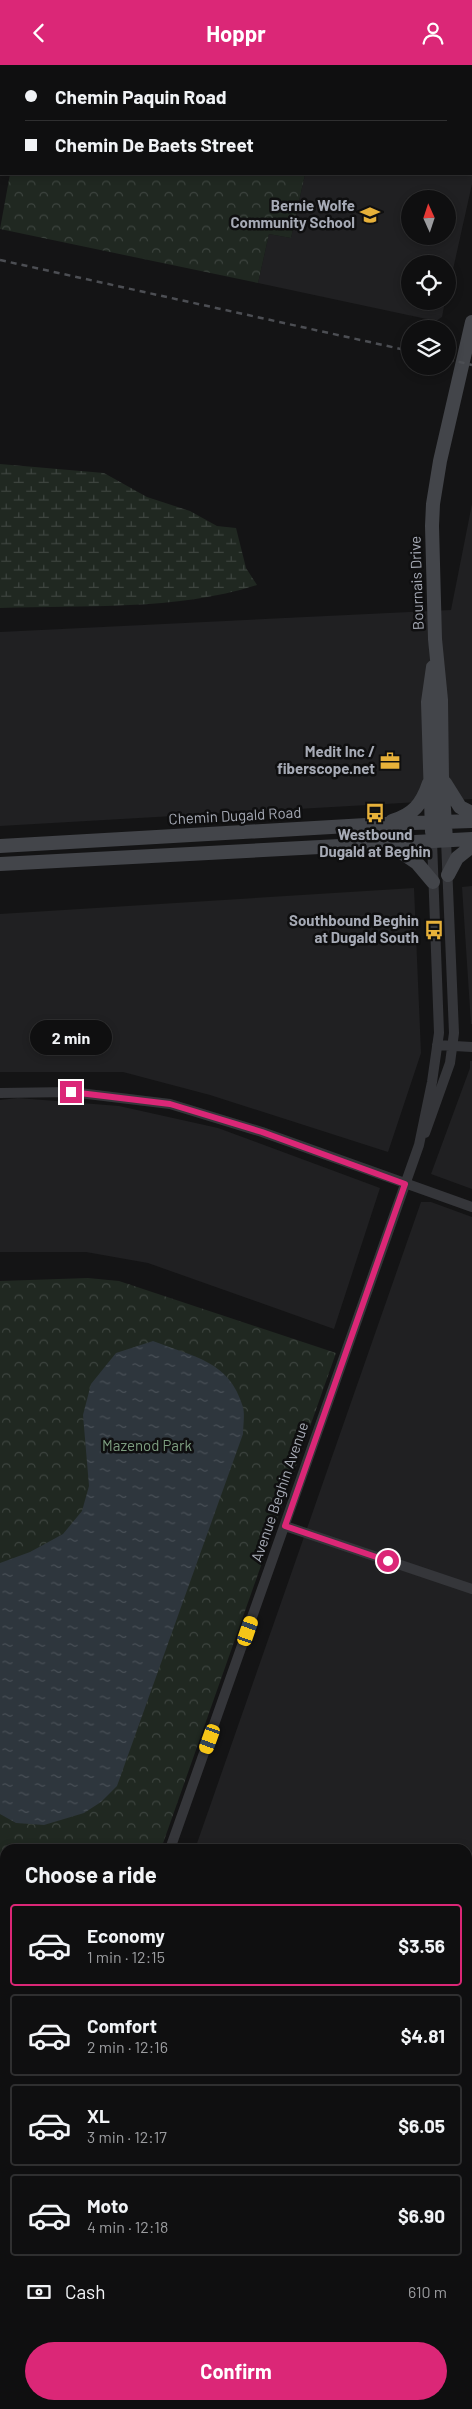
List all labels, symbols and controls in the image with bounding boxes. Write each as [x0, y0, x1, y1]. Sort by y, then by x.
icon: back [25, 19, 53, 47]
icon: person [419, 19, 447, 47]
text: Hoppr [206, 20, 266, 46]
text: Chemin Paquin Road [55, 85, 227, 108]
text: Chemin De Baets Street [55, 133, 254, 156]
north arrow [401, 190, 456, 245]
map controls [401, 190, 456, 375]
place label: Bernie Wolfe Community School [231, 196, 355, 231]
school or university icon: Bernie Wolfe Community School [359, 204, 381, 226]
button: locate [401, 255, 456, 310]
button: layers [401, 320, 456, 375]
street label: Bournais Drive [405, 536, 427, 630]
place label: Medit Inc / fiberscope.net [277, 742, 375, 777]
office icon: Medit Inc / fiberscope.net [379, 750, 401, 772]
bus stop icon: Westbound Dugald at Beghin [364, 802, 386, 824]
street label: Chemin Dugald Road [168, 803, 302, 827]
place label: Westbound Dugald at Beghin [319, 825, 431, 860]
place label: Southbound Beghin at Dugald South [289, 911, 419, 946]
bus stop icon: Southbound Beghin at Dugald South [423, 919, 445, 941]
callout: 2 min [30, 1019, 112, 1055]
text: 2 min [52, 1028, 90, 1047]
route end [60, 1081, 82, 1103]
street label: Avenue Beghin Avenue [247, 1419, 311, 1564]
park label: Mazenod Park [102, 1436, 192, 1454]
route start [377, 1550, 399, 1572]
car [236, 1614, 259, 1648]
car [197, 1722, 222, 1756]
text: Choose a ride [25, 1861, 157, 1887]
icon: car [27, 1923, 72, 1968]
text: Economy [87, 1924, 165, 1947]
text: $3.56 [398, 1934, 445, 1957]
text: 1 min · 12:15 [87, 1947, 165, 1966]
icon: car [27, 2013, 72, 2058]
text: Comfort [87, 2014, 157, 2037]
text: $4.81 [401, 2024, 445, 2047]
text: 2 min · 12:16 [87, 2037, 168, 2056]
icon: car [27, 2103, 72, 2148]
text: XL [87, 2104, 110, 2127]
text: $6.05 [398, 2114, 445, 2137]
text: 3 min · 12:17 [87, 2127, 167, 2146]
icon: car [27, 2193, 72, 2238]
text: Moto [87, 2194, 129, 2217]
text: $6.90 [398, 2204, 445, 2227]
text: 4 min · 12:18 [87, 2217, 168, 2236]
icon: cash [25, 2278, 53, 2306]
text: Cash [65, 2280, 106, 2303]
text: 610 m [408, 2282, 447, 2301]
button: Confirm [25, 2342, 447, 2400]

